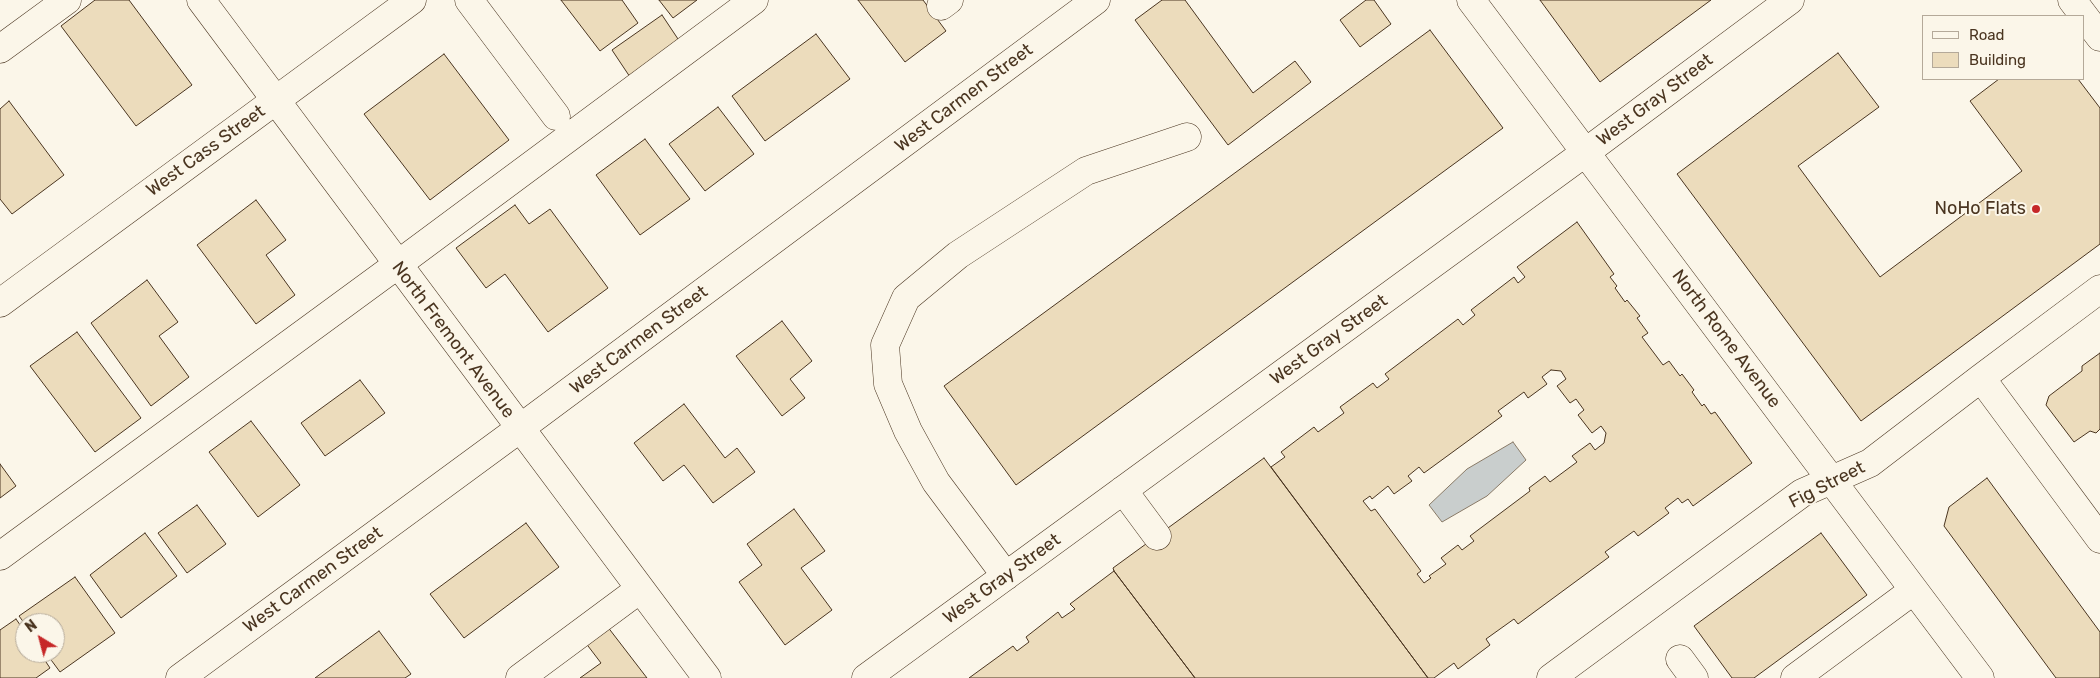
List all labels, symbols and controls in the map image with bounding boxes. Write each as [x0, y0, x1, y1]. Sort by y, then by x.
legend [1922, 15, 2085, 80]
text: Road [1969, 26, 2005, 44]
street label: West Carmen Street [891, 39, 1037, 157]
street label: West Gray Street [1593, 49, 1717, 151]
text: Building [1969, 51, 2026, 69]
street label: West Cass Street [142, 101, 270, 201]
place label: NoHo Flats [1935, 198, 2026, 220]
marker: NoHo Flats [2030, 203, 2042, 215]
street label: North Fremont Avenue [387, 257, 519, 423]
street label: North Rome Avenue [1667, 266, 1785, 412]
street label: West Carmen Street [566, 281, 712, 399]
street label: West Gray Street [1266, 290, 1392, 390]
street label: Fig Street [1786, 457, 1868, 513]
street label: West Carmen Street [239, 522, 387, 638]
street label: West Gray Street [939, 529, 1065, 629]
north arrow [15, 613, 65, 663]
text: N [22, 617, 40, 636]

